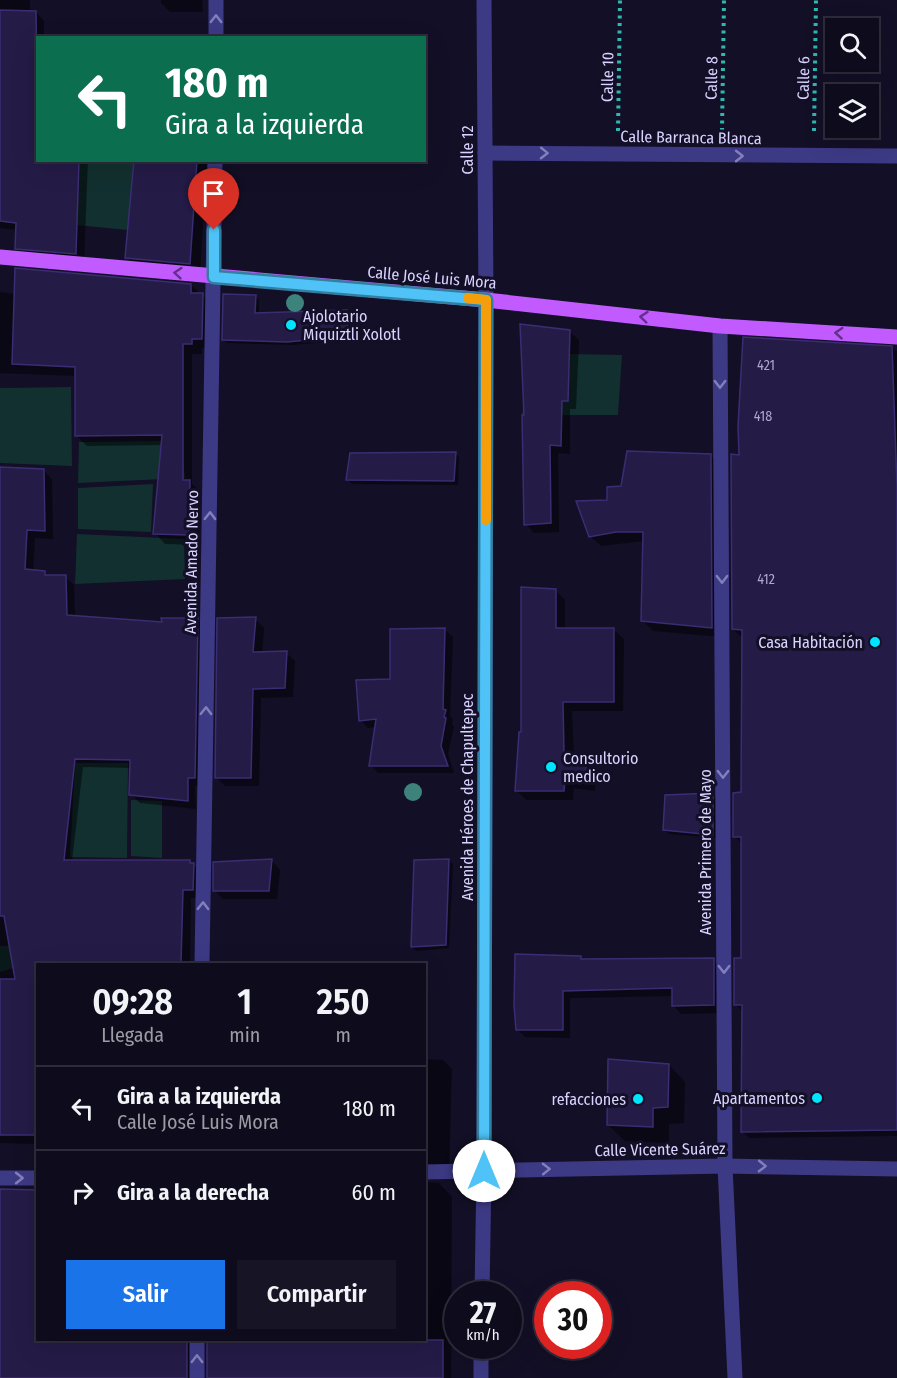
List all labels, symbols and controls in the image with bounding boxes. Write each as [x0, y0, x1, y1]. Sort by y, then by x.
one-way arrow [210, 14, 222, 23]
map controls [825, 18, 879, 138]
button: search [825, 18, 879, 72]
street label: Calle 10 [598, 52, 617, 102]
street label: Calle 8 [702, 56, 721, 100]
street label: Calle 6 [794, 56, 813, 100]
text: 180 m [165, 58, 269, 108]
icon: left [66, 60, 144, 138]
button: layers [825, 84, 879, 138]
text: Gira a la izquierda [165, 109, 364, 141]
street label: Calle 12 [458, 126, 477, 174]
street label: Calle Barranca Blanca [620, 127, 762, 148]
one-way arrow [539, 147, 548, 160]
one-way arrow [734, 150, 743, 162]
pin [188, 168, 239, 230]
icon: arrive [197, 177, 230, 210]
street label: Calle José Luis Mora [367, 262, 497, 293]
one-way arrow [174, 267, 183, 280]
place label: Ajolotario Miquiztli Xolotl [303, 307, 401, 344]
one-way arrow [640, 311, 649, 324]
marker: Ajolotario Miquiztli Xolotl [284, 318, 298, 332]
one-way arrow [834, 327, 843, 340]
house number: 421 [757, 357, 775, 374]
one-way arrow [714, 380, 726, 389]
house number: 418 [754, 408, 772, 425]
street label: Avenida Amado Nervo [181, 490, 202, 634]
one-way arrow [204, 512, 216, 521]
house number: 412 [757, 571, 775, 588]
one-way arrow [716, 575, 728, 584]
place label: Casa Habitación [758, 633, 863, 652]
marker: Casa Habitación [868, 635, 882, 649]
street label: Avenida Héroes de Chapultepec [458, 693, 477, 901]
one-way arrow [200, 707, 213, 716]
place label: Consultorio medico [563, 749, 639, 786]
marker: Consultorio medico [544, 760, 558, 774]
street label: Avenida Primero de Mayo [696, 769, 715, 935]
one-way arrow [717, 770, 729, 779]
one-way arrow [197, 902, 209, 911]
one-way arrow [718, 965, 730, 974]
text: 09:28 [92, 980, 173, 1024]
text: 1 [237, 980, 252, 1024]
text: 250 [316, 980, 370, 1024]
text: Llegada [101, 1023, 164, 1047]
text: min [229, 1023, 260, 1047]
text: m [335, 1023, 351, 1047]
text: Gira a la izquierda [117, 1083, 281, 1110]
place label: Apartamentos [713, 1089, 805, 1108]
place label: refacciones [552, 1090, 626, 1109]
marker: Apartamentos [810, 1091, 824, 1105]
icon: left [66, 1092, 99, 1125]
marker: refacciones [631, 1092, 645, 1106]
text: 180 m [343, 1095, 396, 1122]
text: Calle José Luis Mora [117, 1110, 279, 1134]
position arrow [452, 1139, 516, 1203]
street label: Calle Vicente Suárez [594, 1139, 726, 1160]
one-way arrow [757, 1160, 766, 1173]
one-way arrow [541, 1163, 550, 1176]
one-way arrow [14, 1172, 23, 1184]
icon: right [66, 1176, 99, 1209]
text: Gira a la derecha [117, 1179, 269, 1206]
text: 60 m [352, 1179, 396, 1206]
button: Salir [66, 1260, 225, 1329]
button: Compartir [237, 1260, 396, 1329]
speed limit sign: 30 [534, 1281, 612, 1359]
text: 27 [470, 1295, 496, 1331]
text: km/h [466, 1326, 500, 1344]
one-way arrow [191, 1354, 203, 1363]

